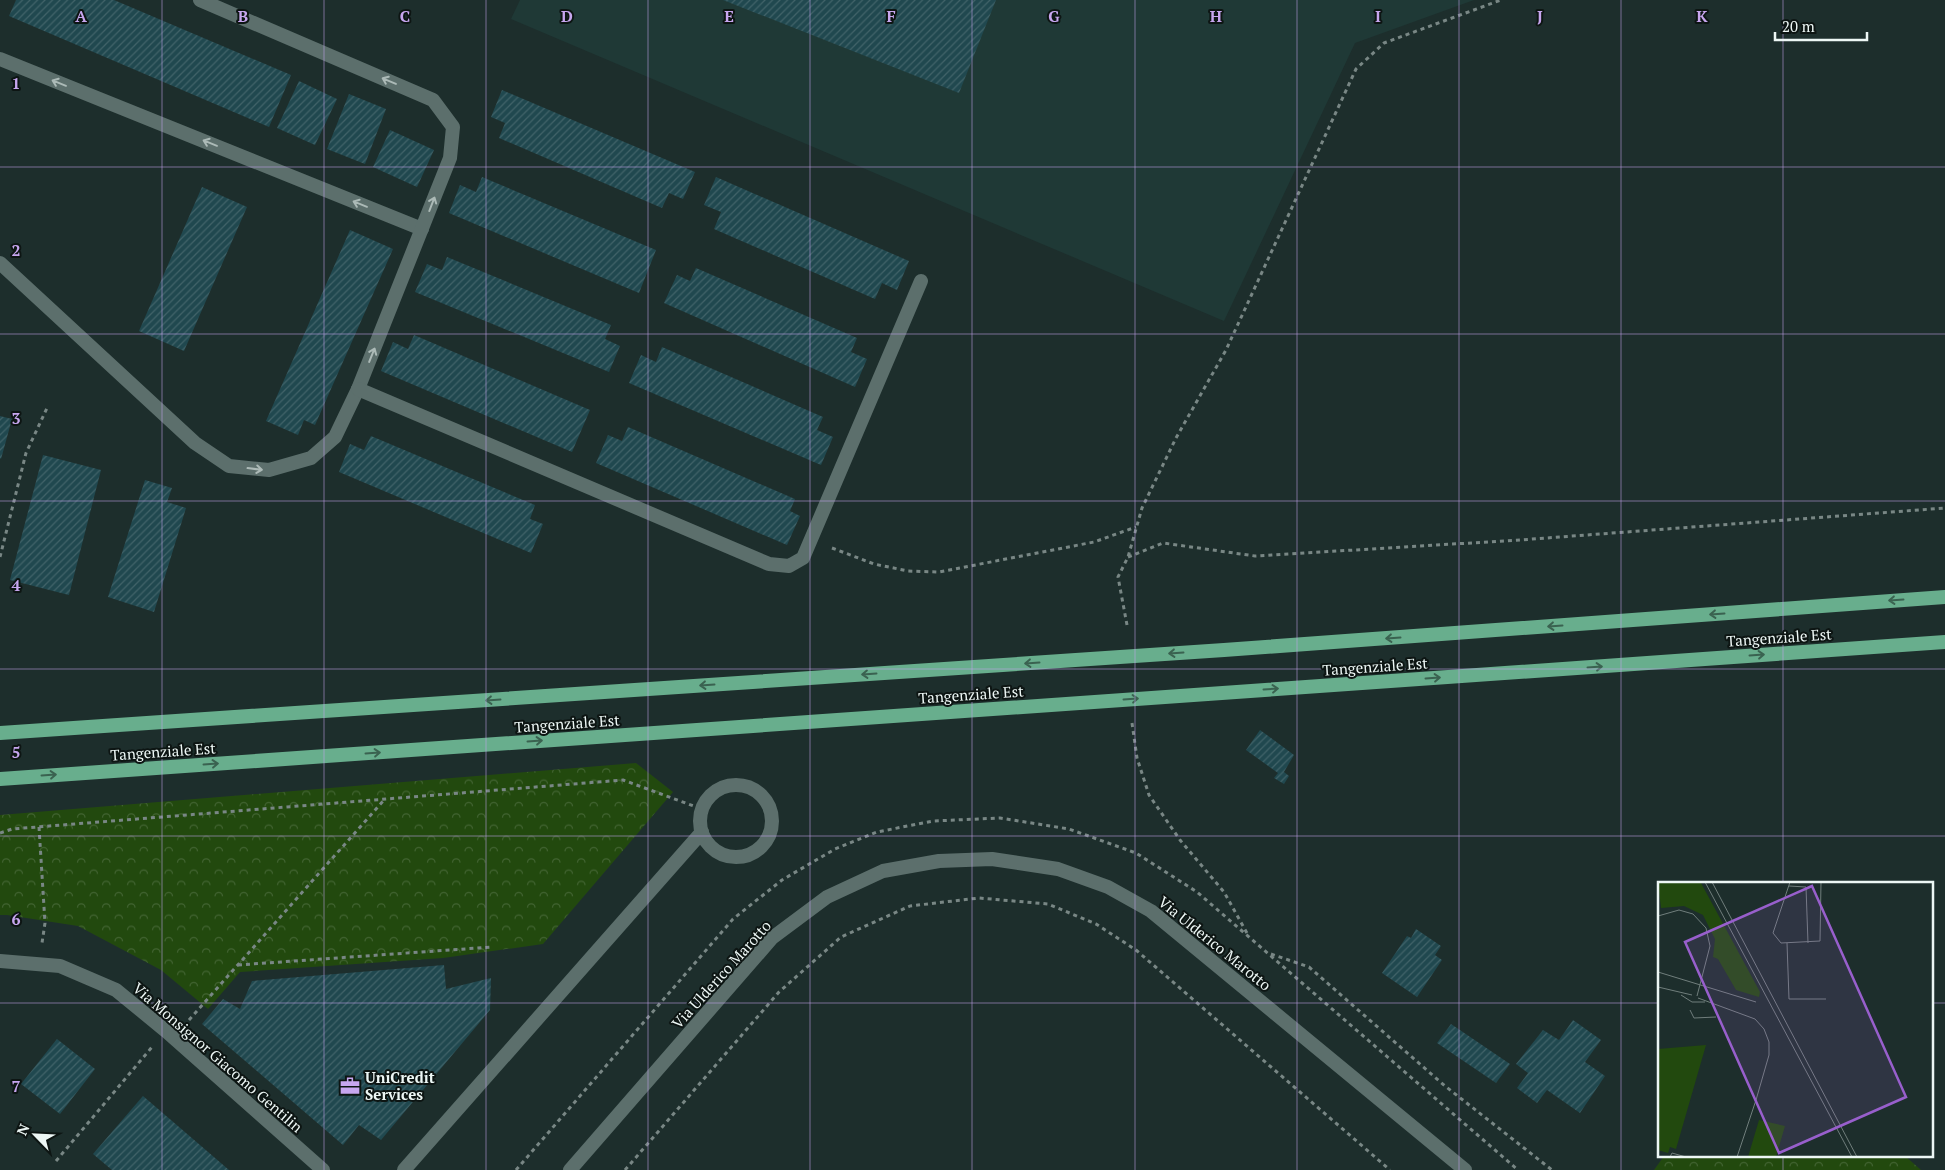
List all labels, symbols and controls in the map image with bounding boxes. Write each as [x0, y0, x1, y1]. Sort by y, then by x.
text: A [75, 5, 87, 27]
text: B [238, 5, 248, 27]
text: C [400, 5, 410, 27]
text: D [561, 5, 573, 27]
text: E [724, 5, 734, 27]
text: F [886, 5, 896, 27]
text: G [1048, 5, 1060, 27]
text: H [1210, 5, 1222, 27]
text: I [1375, 5, 1381, 27]
text: J [1537, 5, 1543, 27]
text: K [1696, 5, 1708, 27]
scale bar [1775, 10, 1868, 42]
text: 20 m [1782, 16, 1815, 36]
text: 1 [11, 72, 21, 94]
one-way arrow [382, 75, 397, 85]
one-way arrow [52, 77, 67, 87]
one-way arrow [203, 138, 218, 147]
one-way arrow [427, 197, 437, 212]
one-way arrow [353, 199, 368, 208]
text: 2 [11, 239, 21, 261]
one-way arrow [368, 348, 377, 363]
text: 3 [11, 407, 21, 429]
one-way arrow [246, 464, 262, 474]
text: 4 [11, 574, 21, 596]
one-way arrow [1889, 596, 1905, 605]
one-way arrow [1709, 609, 1725, 618]
one-way arrow [1547, 621, 1563, 630]
street label: Tangenziale Est [1726, 623, 1833, 651]
one-way arrow [1385, 633, 1401, 642]
one-way arrow [1168, 649, 1184, 658]
one-way arrow [1749, 650, 1765, 660]
street label: Tangenziale Est [1322, 652, 1429, 680]
one-way arrow [1024, 659, 1040, 668]
one-way arrow [1587, 662, 1603, 671]
one-way arrow [862, 670, 878, 679]
one-way arrow [1425, 673, 1441, 683]
street label: Tangenziale Est [918, 680, 1025, 708]
one-way arrow [700, 681, 716, 690]
one-way arrow [1263, 685, 1279, 694]
one-way arrow [485, 695, 501, 704]
one-way arrow [1122, 695, 1138, 704]
street label: Tangenziale Est [514, 709, 621, 737]
one-way arrow [527, 736, 543, 746]
street label: Tangenziale Est [110, 737, 217, 765]
text: 5 [11, 741, 21, 763]
one-way arrow [365, 748, 381, 757]
one-way arrow [202, 759, 218, 769]
one-way arrow [40, 771, 56, 780]
inset map [1658, 882, 1932, 1158]
street label: Via Ulderico Marotto [1155, 891, 1275, 995]
text: 6 [11, 908, 21, 930]
street label: Via Ulderico Marotto [667, 916, 775, 1032]
street label: Via Monsignor Giacomo Gentilin [129, 978, 307, 1136]
place label: UniCredit Services [365, 1067, 435, 1104]
text: 7 [11, 1075, 21, 1097]
office icon: UniCredit Services [339, 1075, 361, 1097]
north arrow [10, 1110, 60, 1160]
text: N [12, 1120, 34, 1138]

